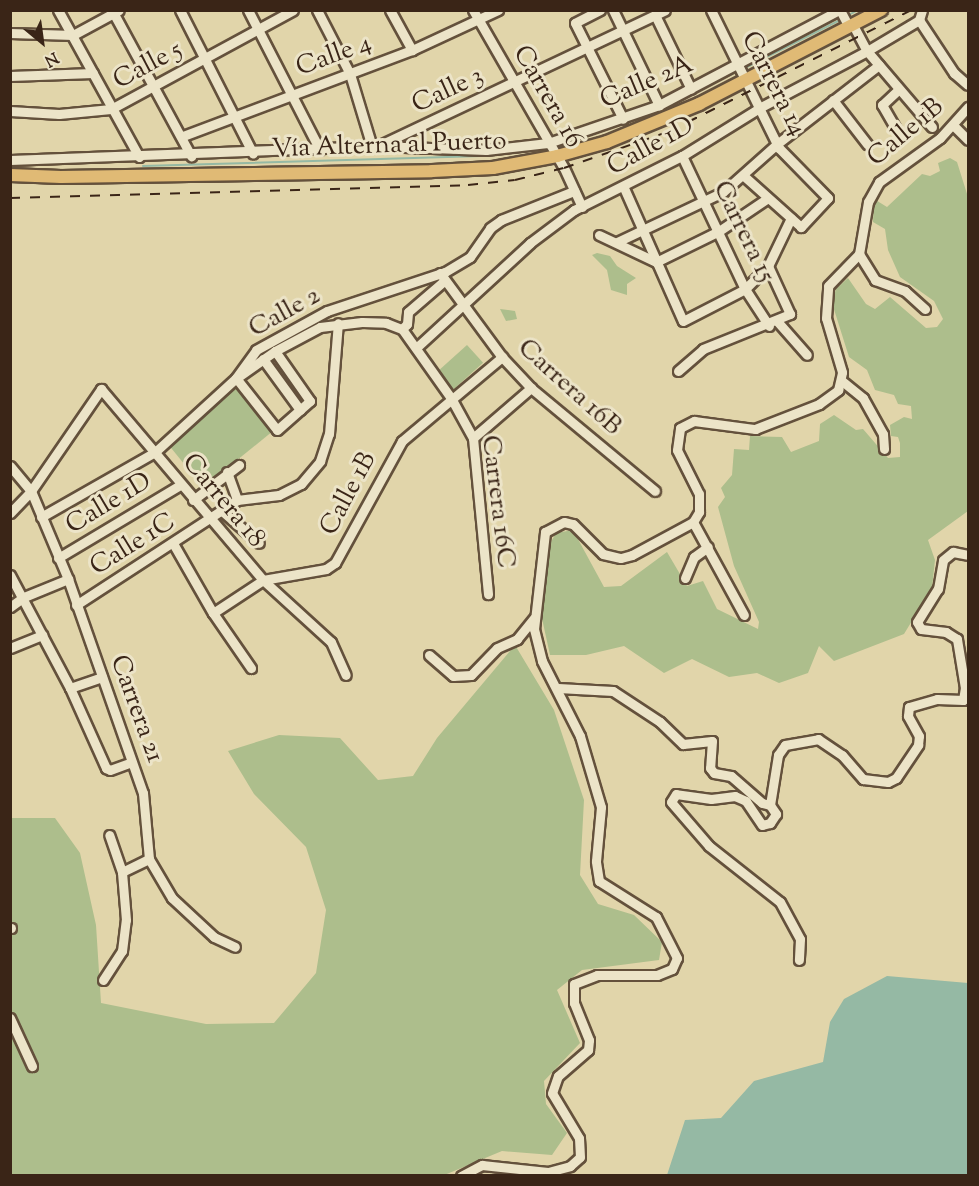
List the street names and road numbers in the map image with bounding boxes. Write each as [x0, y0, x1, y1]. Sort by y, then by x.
street label: Carrera 14 [733, 27, 813, 141]
street label: Calle 4 [292, 28, 376, 84]
street label: Calle 5 [108, 35, 188, 97]
street label: Carrera 16 [505, 40, 589, 154]
street label: Calle 2A [596, 50, 698, 116]
street label: Calle 3 [407, 61, 489, 121]
street label: Calle 1B [862, 92, 950, 174]
street label: Calle 1D [602, 111, 700, 183]
street label: Vía Alterna al Puerto [271, 126, 507, 166]
street label: Carrera 15 [705, 176, 781, 288]
street label: Calle 2 [244, 281, 326, 345]
street label: Carrera 16B [511, 333, 627, 443]
street label: Carrera 16C [473, 434, 521, 570]
street label: Calle 1B [314, 447, 384, 541]
street label: Carrera 18 [175, 448, 271, 554]
street label: Calle 1D [61, 466, 157, 542]
street label: Calle 1C [85, 507, 181, 583]
street label: Carrera 21 [102, 651, 170, 767]

